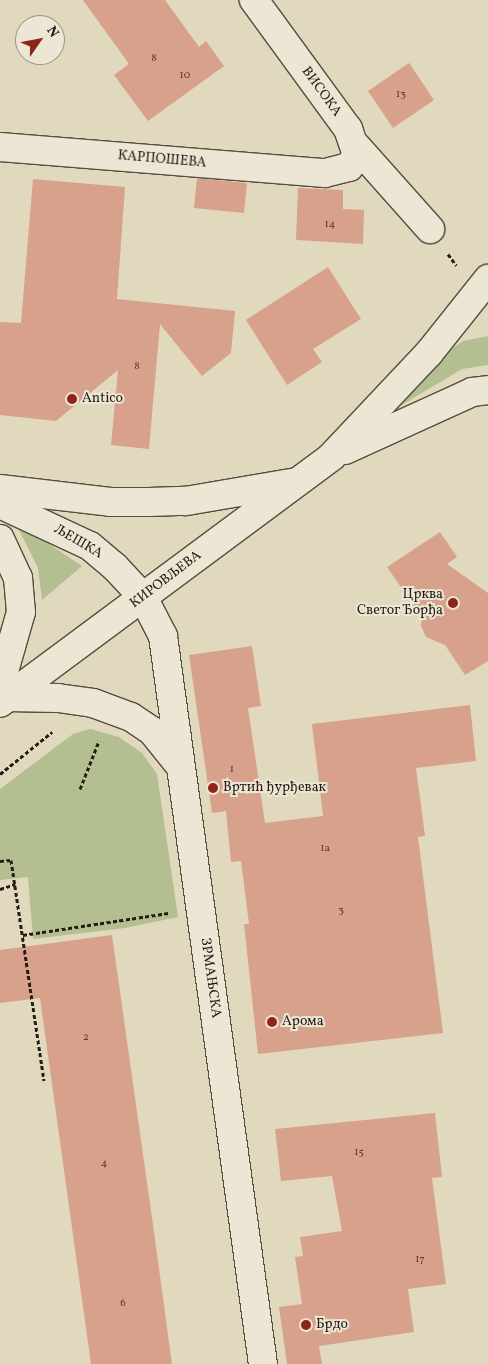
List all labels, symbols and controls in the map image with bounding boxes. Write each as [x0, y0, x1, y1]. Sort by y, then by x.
north arrow [15, 15, 65, 65]
text: N [41, 23, 63, 42]
house number: 8 [151, 52, 157, 66]
street label: ВИСОКА [297, 64, 345, 120]
house number: 10 [180, 69, 190, 83]
house number: 13 [396, 88, 406, 102]
street label: КАРПОШЕВА [117, 148, 207, 172]
house number: 14 [325, 218, 335, 232]
house number: 8 [134, 360, 140, 374]
place label: Antico [82, 391, 123, 407]
marker: Antico [66, 393, 78, 405]
street label: ЉЕШКА [50, 521, 106, 563]
street label: КИРОВЉЕВА [127, 548, 205, 612]
place label: Црква Светог Ђорђа [356, 587, 443, 620]
marker: Црква Светог Ђорђа [447, 597, 459, 609]
house number: 1 [230, 763, 234, 777]
place label: Вртић ђурђевак [223, 780, 326, 796]
marker: Вртић ђурђевак [207, 782, 219, 794]
house number: 1a [320, 842, 330, 856]
house number: 3 [338, 904, 344, 918]
street label: ЗРМАЊСКА [196, 937, 224, 1019]
place label: Арома [282, 1014, 324, 1030]
marker: Арома [266, 1016, 278, 1028]
house number: 2 [83, 1031, 89, 1045]
house number: 15 [354, 1146, 364, 1160]
house number: 4 [101, 1157, 107, 1171]
house number: 17 [415, 1253, 425, 1267]
house number: 6 [120, 1297, 126, 1311]
place label: Брдо [316, 1317, 348, 1333]
marker: Брдо [300, 1319, 312, 1331]

